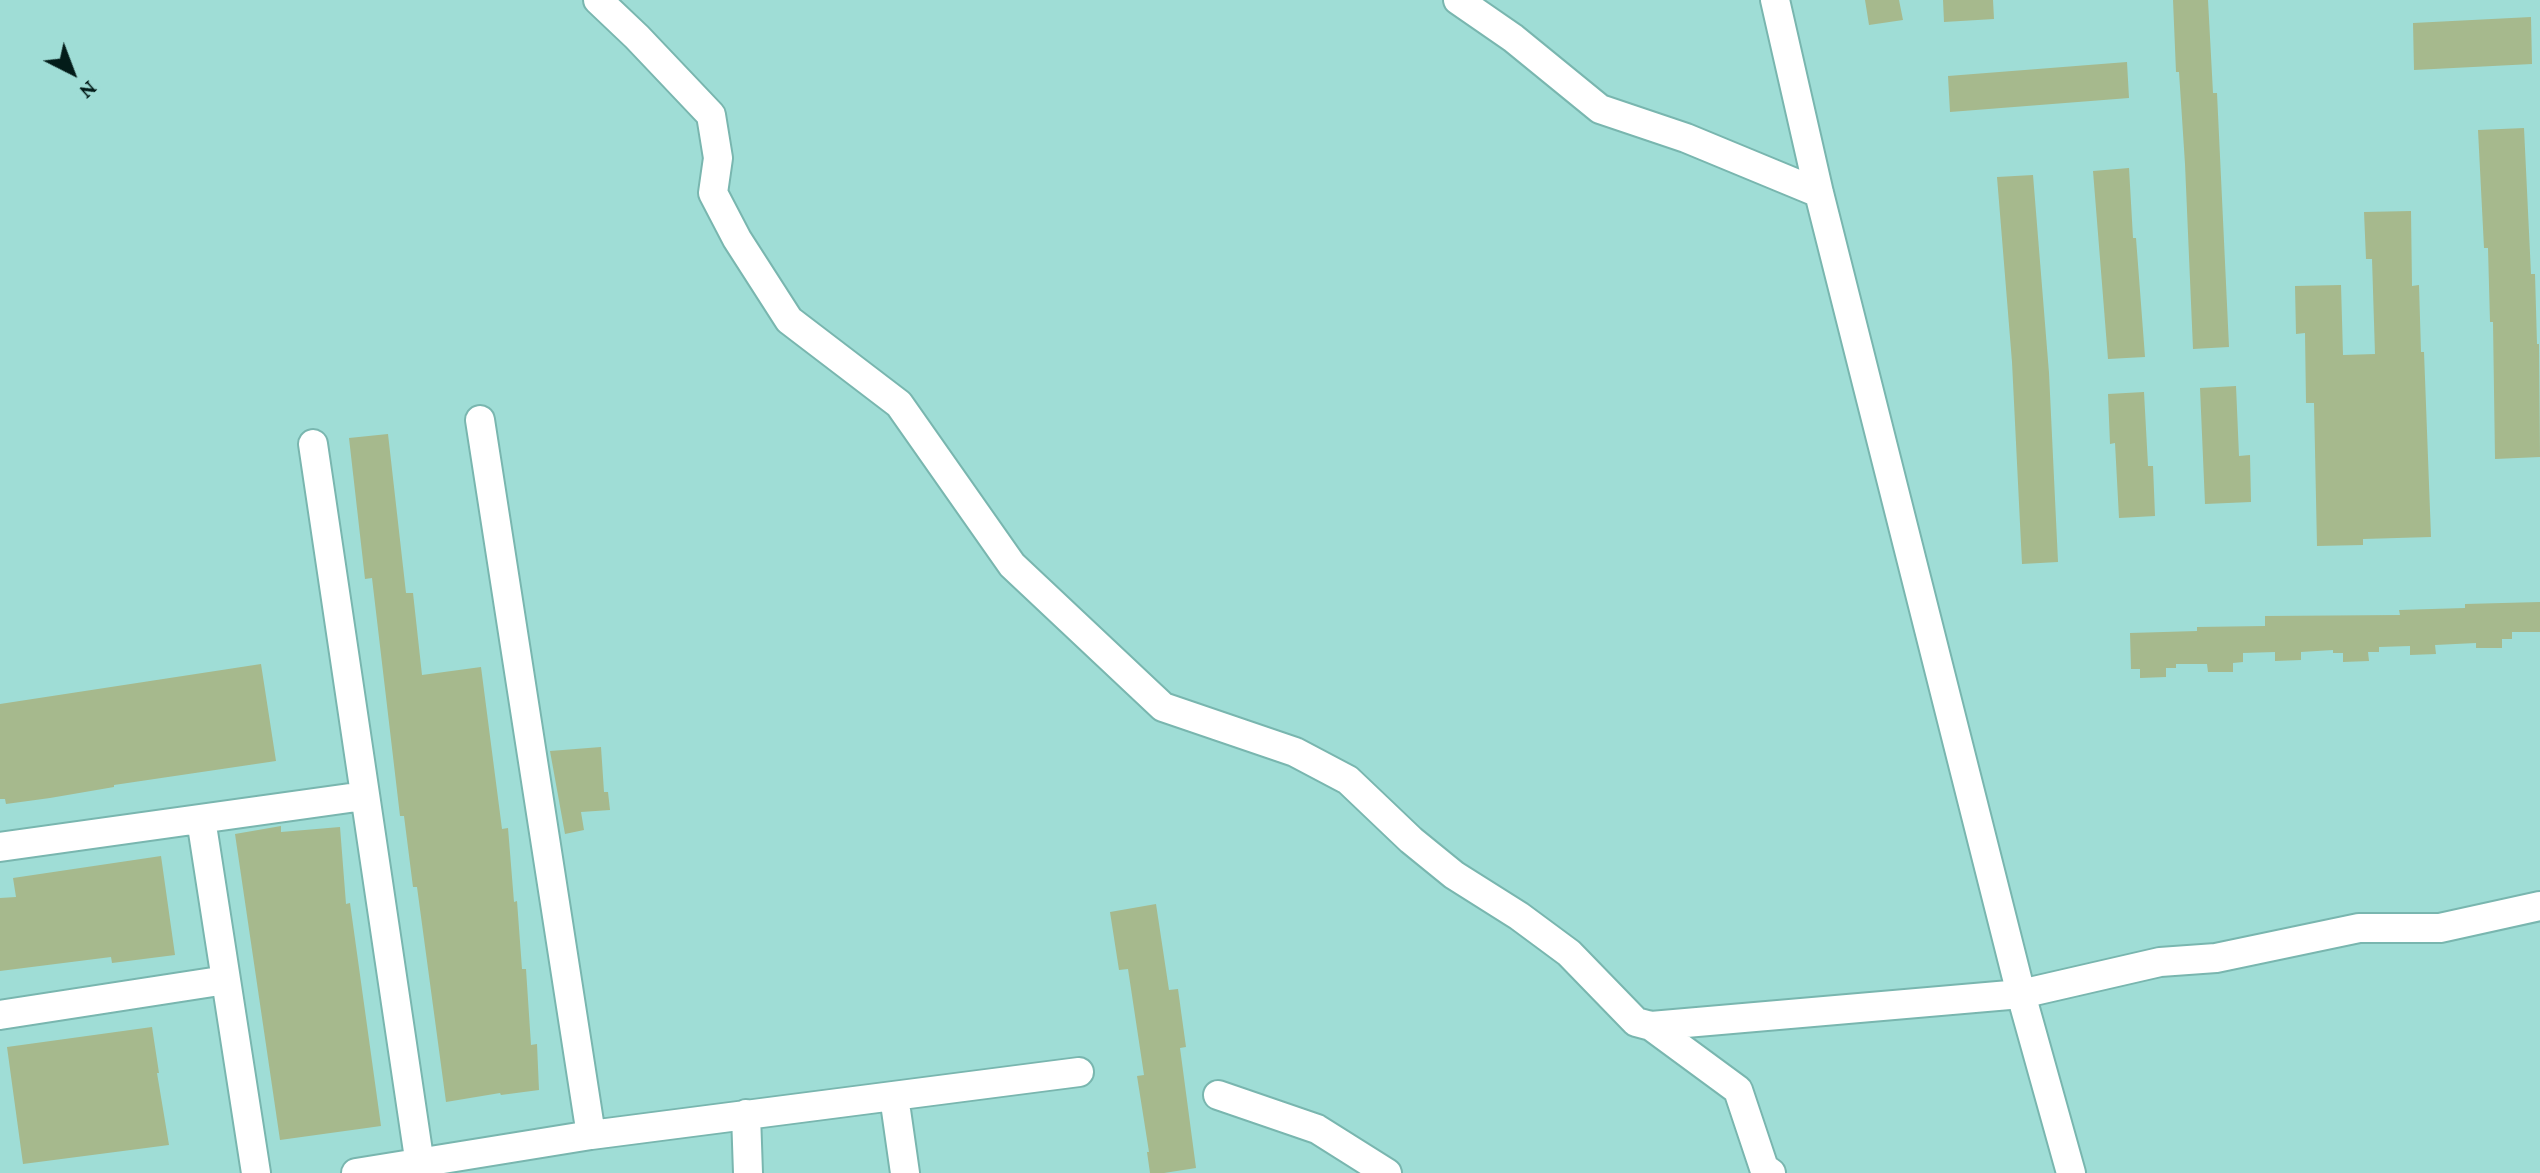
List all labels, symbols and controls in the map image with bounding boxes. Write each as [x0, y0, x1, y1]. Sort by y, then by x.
north arrow [32, 32, 112, 112]
text: N [74, 76, 102, 105]

